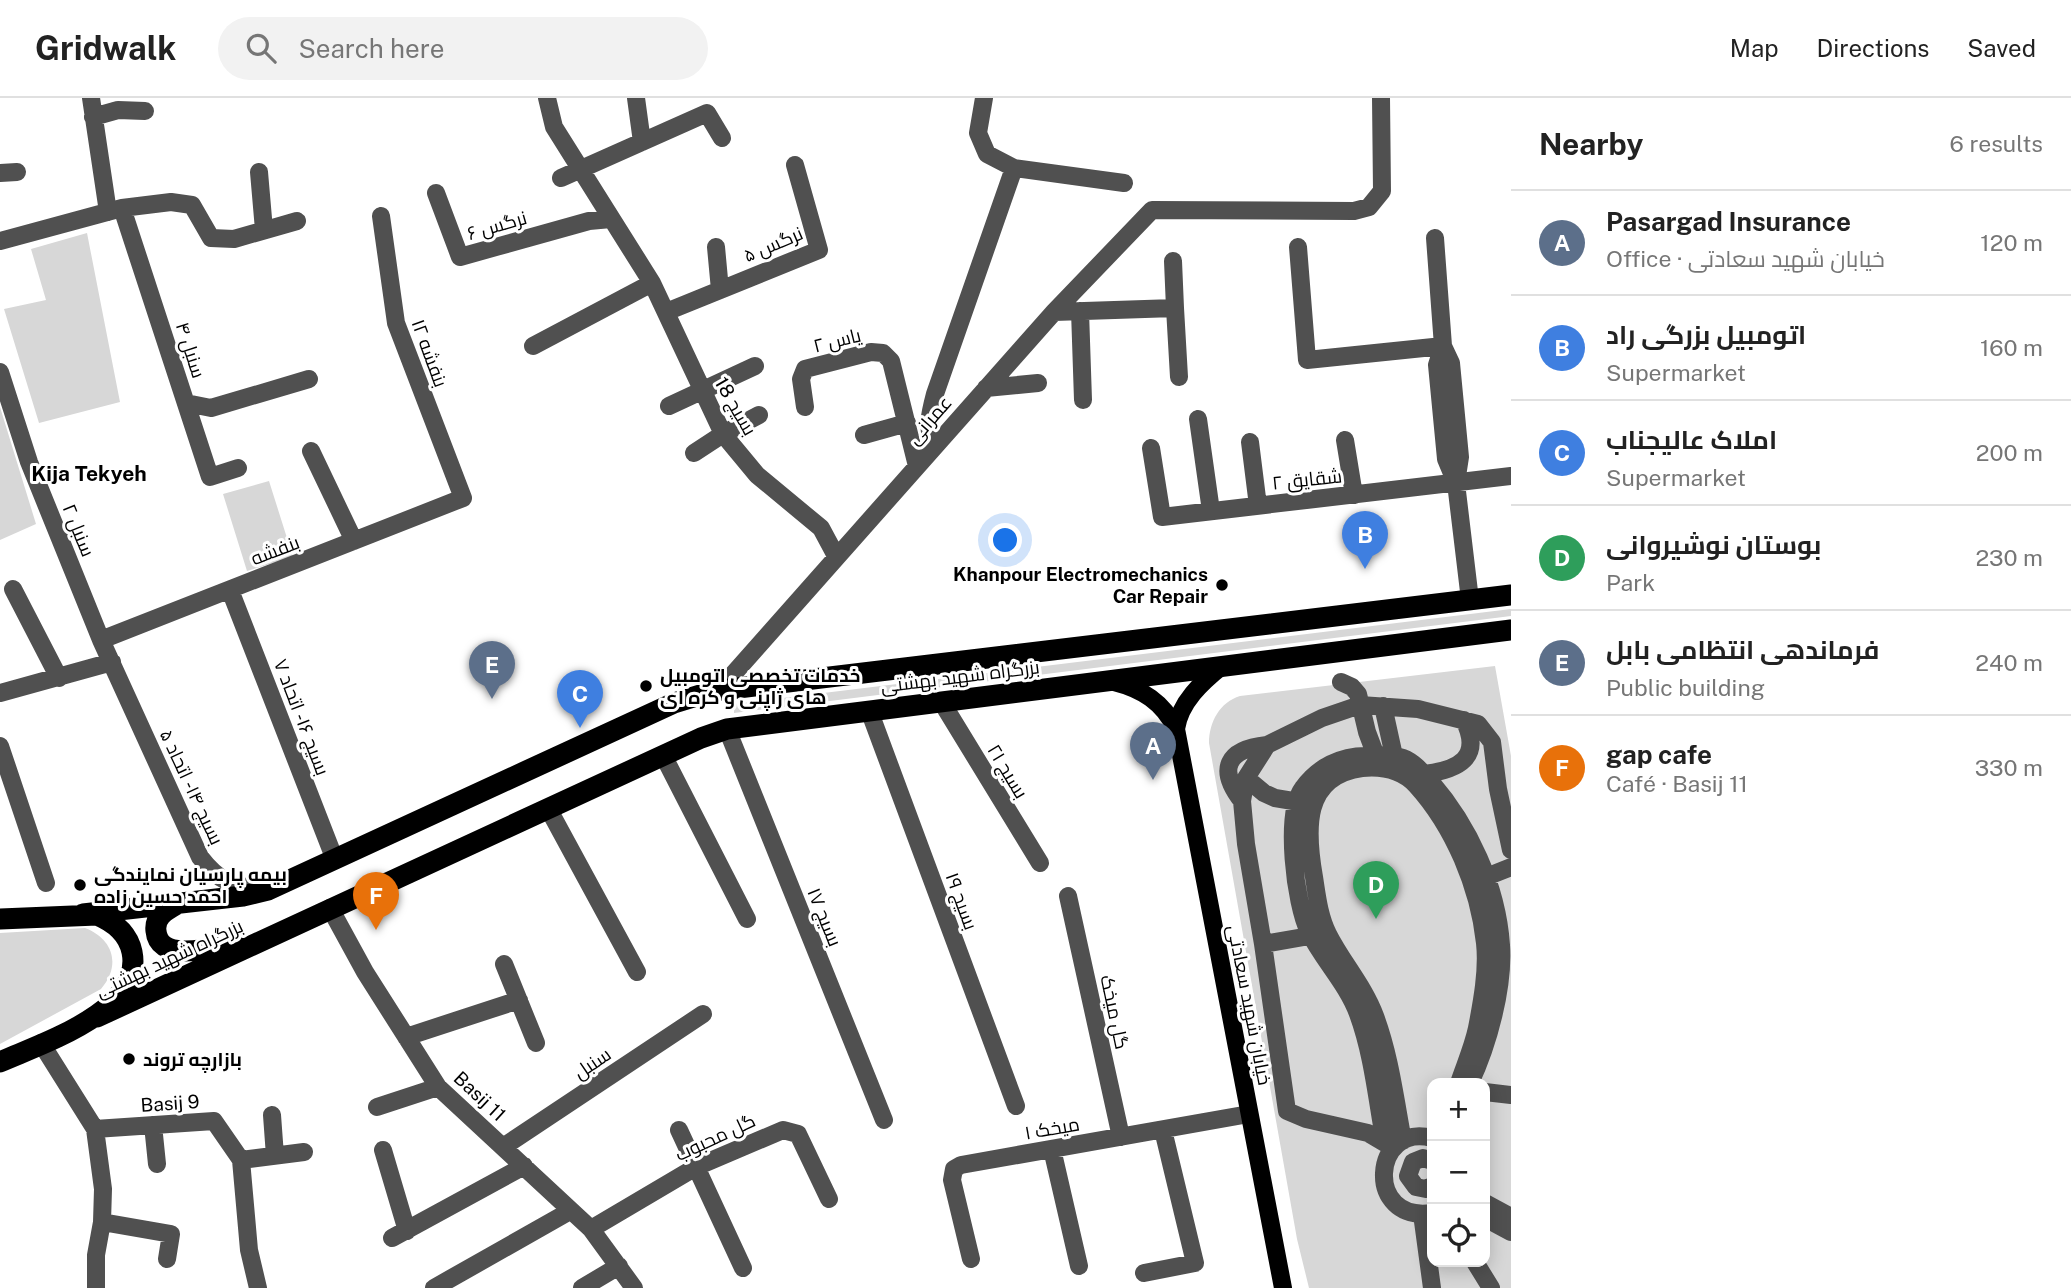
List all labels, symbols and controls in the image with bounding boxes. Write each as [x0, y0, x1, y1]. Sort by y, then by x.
search box [218, 17, 708, 80]
text: Gridwalk [35, 29, 176, 67]
icon: search [242, 29, 280, 67]
text: Search here [298, 33, 444, 64]
text: Map [1730, 34, 1779, 62]
text: Directions [1817, 34, 1929, 62]
text: Saved [1967, 34, 2036, 62]
text: Nearby [1539, 126, 1643, 162]
text: 6 results [1950, 130, 2043, 157]
street label: نرگس ۶ [465, 206, 530, 245]
text: Pasargad Insurance [1606, 206, 1851, 237]
street label: نرگس ۵ [740, 222, 806, 267]
text: A [1554, 229, 1570, 256]
text: 120 m [1980, 229, 2043, 256]
text: Office · خیابان شهید سعادتی [1606, 245, 1885, 272]
street label: بنفشه ۱۲ [408, 316, 452, 390]
street label: سنبل ۴ [171, 319, 210, 381]
text: اتومبیل بزرگی راد [1606, 319, 1806, 350]
street label: یاس ۲ [811, 323, 863, 357]
text: B [1554, 334, 1570, 361]
text: 160 m [1980, 334, 2043, 361]
text: Supermarket [1606, 359, 1746, 386]
street label: بسیج 18 [708, 373, 761, 441]
street label: عمرانی [902, 391, 957, 449]
text: املاک عالیجناب [1606, 424, 1777, 455]
text: C [1554, 439, 1570, 466]
text: 200 m [1976, 439, 2043, 466]
district label: Kija Tekyeh [31, 461, 147, 486]
street label: شقایق ۲ [1271, 464, 1343, 496]
text: Supermarket [1606, 464, 1746, 491]
street label: سنبل ۲ [58, 500, 99, 560]
pin: B [1342, 511, 1388, 569]
your location [988, 523, 1022, 557]
text: بوستان نوشیروانی [1606, 529, 1821, 560]
street label: بنفشه [248, 531, 302, 569]
text: D [1554, 544, 1570, 571]
text: 230 m [1975, 544, 2043, 571]
place label: Khanpour Electromechanics Car Repair [953, 563, 1208, 607]
text: Park [1606, 569, 1655, 596]
marker: Khanpour Electromechanics Car Repair [1214, 577, 1230, 593]
text: فرماندهی انتظامی بابل [1606, 634, 1879, 665]
pin: E [469, 641, 515, 699]
text: E [1555, 649, 1569, 676]
text: 240 m [1975, 649, 2043, 676]
street label: بزرگراه شهید بهشتی [879, 655, 1041, 698]
street label: بسیج ۱۶ - اتحاد ۷ [267, 656, 334, 779]
place label: خدمات تخصصی اتومبیل های ژاپنی و کره ای [660, 664, 861, 711]
pin: C [557, 670, 603, 728]
text: Public building [1606, 674, 1765, 701]
marker: خدمات تخصصی اتومبیل های ژاپنی و کره ای [638, 678, 654, 694]
pin: A [1130, 722, 1176, 780]
street label: بسیج ۱۴ - اتحاد ۵ [153, 726, 228, 849]
text: gap cafe [1606, 739, 1712, 770]
street label: بسیج ۲۱ [981, 740, 1033, 804]
text: F [1555, 754, 1569, 781]
text: 330 m [1975, 754, 2043, 781]
text: Café · Basij 11 [1606, 770, 1748, 797]
pin: D [1353, 861, 1399, 919]
place label: بیمه پارسیان نمایندگی احمد حسین زاده [94, 863, 287, 909]
street label: بسیج ۱۹ [939, 869, 982, 934]
pin: F [353, 872, 399, 930]
marker: بیمه پارسیان نمایندگی احمد حسین زاده [72, 877, 88, 893]
street label: بسیج ۱۷ [801, 884, 847, 951]
street label: بزرگراه شهید بهشتی [92, 914, 247, 1003]
street label: خیابان شهید سعادتی [1223, 923, 1276, 1087]
street label: گل میخک [1095, 973, 1134, 1051]
street label: سنبل [569, 1043, 615, 1084]
place label: بازارچه تروند [143, 1048, 242, 1073]
marker: بازارچه تروند [121, 1051, 137, 1067]
street label: Basij 11 [450, 1067, 510, 1125]
map controls [1427, 1078, 1490, 1267]
button: + [1427, 1078, 1490, 1141]
street label: Basij 9 [140, 1090, 200, 1116]
street label: گل محبوب [671, 1109, 759, 1166]
street label: میخک ۱ [1023, 1112, 1081, 1144]
button: − [1427, 1141, 1490, 1204]
button: locate [1427, 1204, 1490, 1267]

